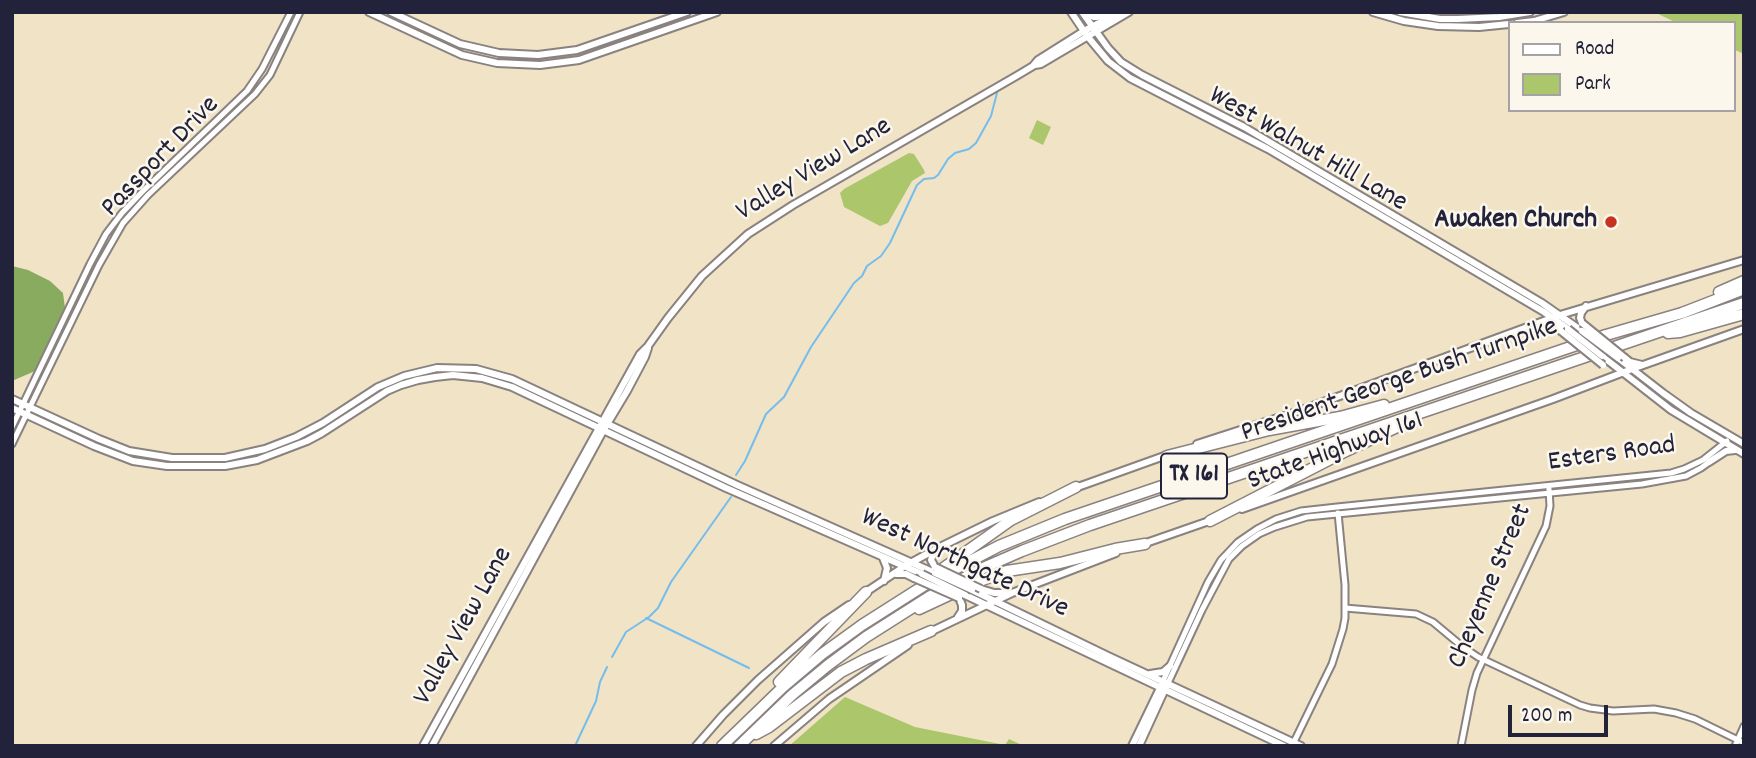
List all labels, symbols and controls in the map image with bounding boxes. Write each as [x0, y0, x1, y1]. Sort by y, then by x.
legend [1508, 21, 1735, 112]
text: Road [1575, 35, 1614, 65]
text: Park [1575, 70, 1611, 100]
street label: West Walnut Hill Lane [1202, 81, 1412, 221]
street label: Passport Drive [96, 90, 228, 226]
street label: Valley View Lane [731, 111, 899, 231]
place label: Awaken Church [1434, 205, 1597, 239]
marker: Awaken Church [1603, 214, 1619, 230]
street label: President George Bush Turnpike [1237, 312, 1563, 452]
street label: State Highway 161 [1244, 406, 1428, 500]
street label: Esters Road [1546, 430, 1678, 482]
road number: TX 161 [1161, 454, 1227, 498]
street label: Cheyenne Street [1442, 500, 1542, 674]
street label: West Northgate Drive [855, 502, 1073, 628]
street label: Valley View Lane [408, 542, 522, 712]
scale bar [1511, 692, 1611, 736]
text: 200 m [1521, 702, 1572, 732]

